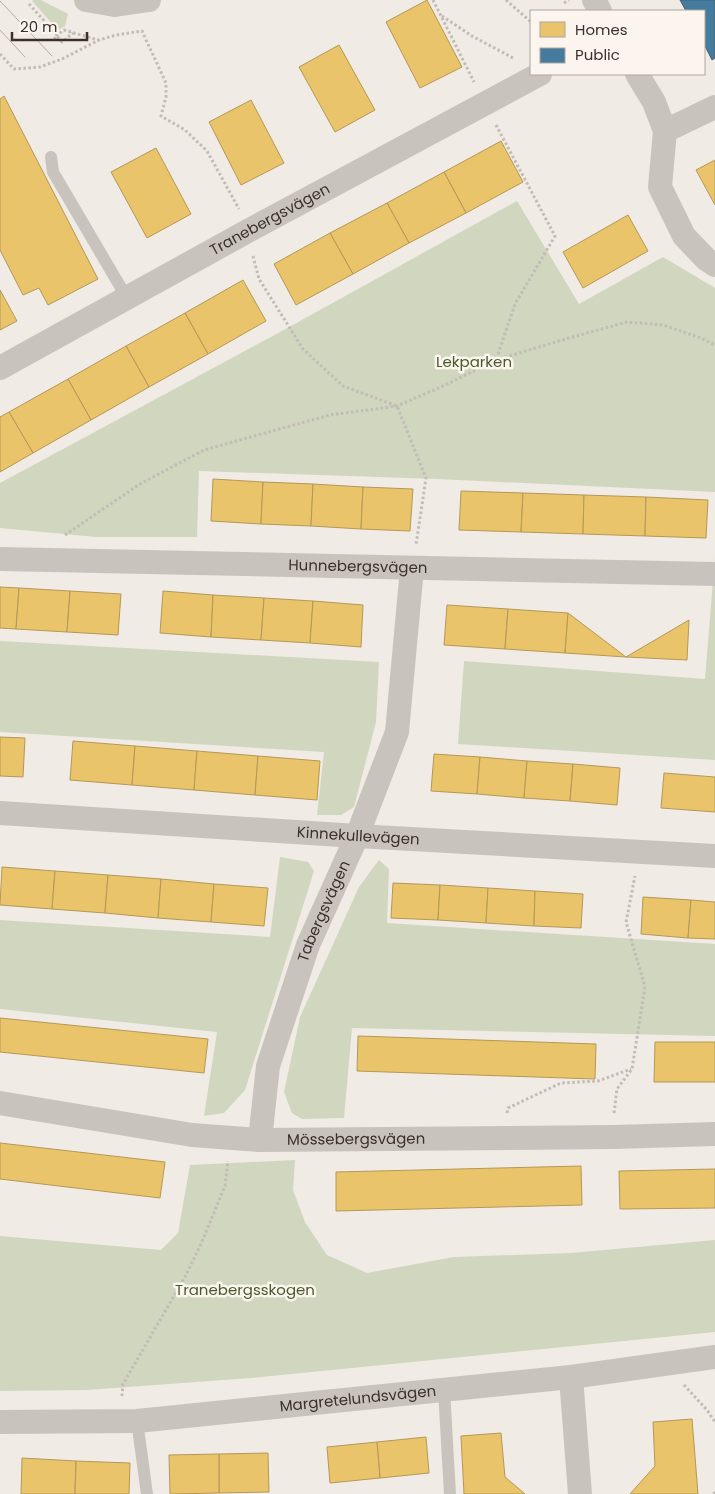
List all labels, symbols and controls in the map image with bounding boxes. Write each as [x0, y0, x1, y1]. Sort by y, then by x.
scale bar [12, 10, 88, 42]
legend [530, 10, 705, 75]
text: 20 m [20, 16, 58, 37]
text: Homes [575, 19, 628, 40]
text: Public [575, 44, 620, 65]
street label: Tranebergsvägen [206, 178, 333, 260]
park label: Lekparken [436, 351, 512, 372]
street label: Hunnebergsvägen [288, 554, 428, 578]
street label: Kinnekullevägen [296, 821, 420, 849]
street label: Tabergsvägen [292, 857, 355, 965]
street label: Mössebergsvägen [287, 1128, 425, 1150]
park label: Tranebergsskogen [175, 1279, 315, 1300]
street label: Margretelundsvägen [279, 1380, 437, 1416]

